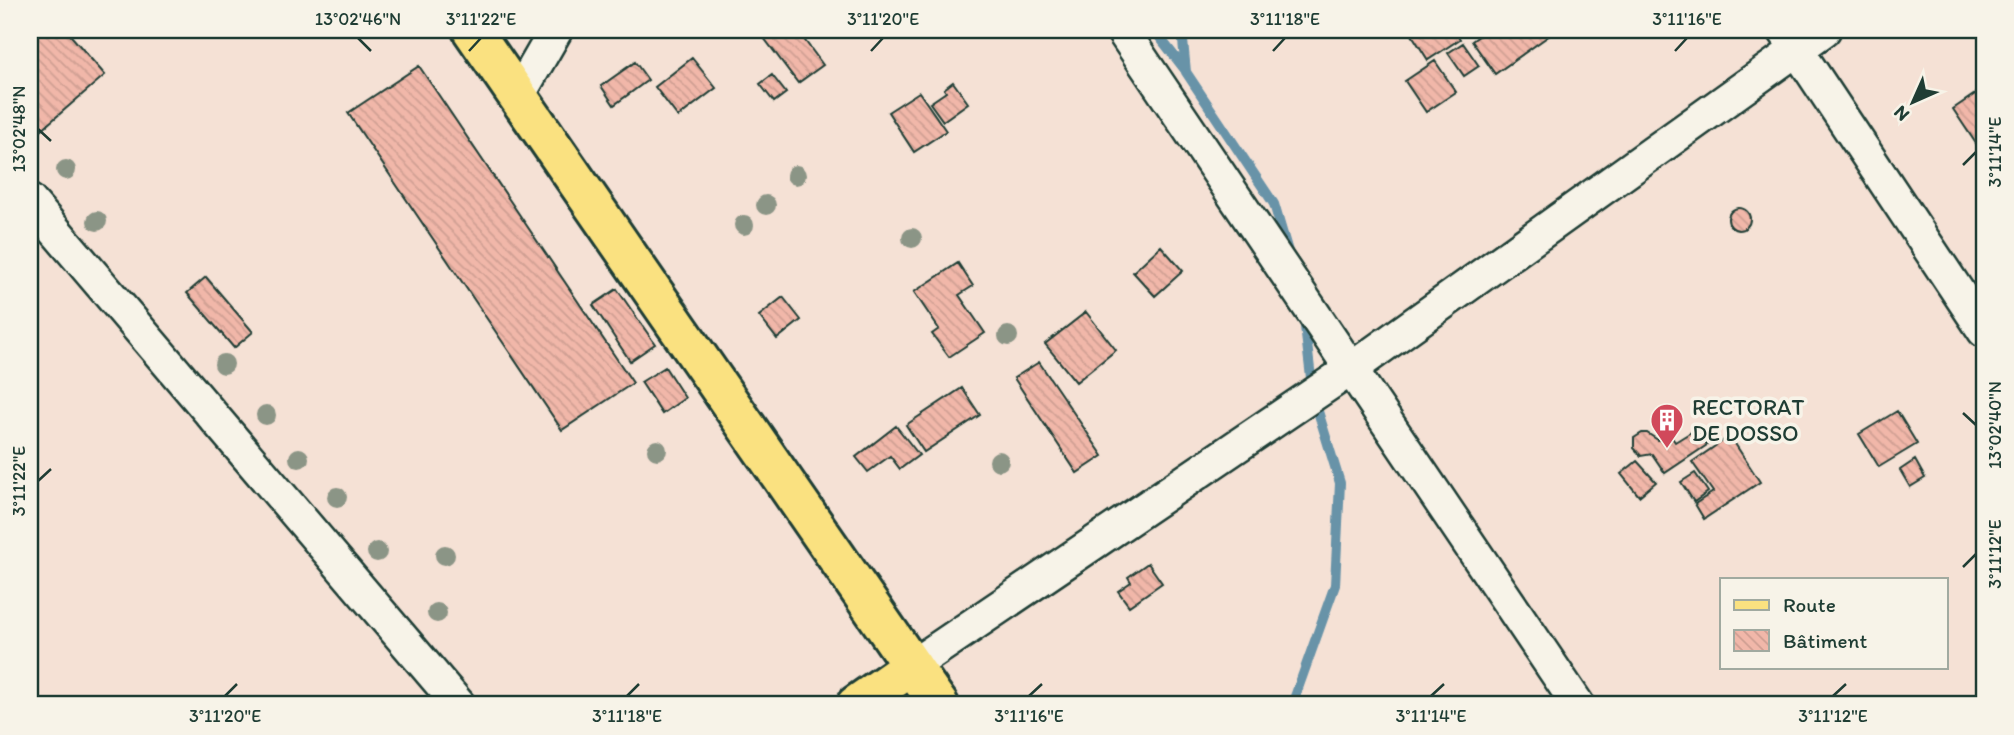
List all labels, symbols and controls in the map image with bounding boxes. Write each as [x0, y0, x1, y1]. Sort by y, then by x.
text: 13°02'46"N [315, 8, 401, 30]
text: 3°11'22"E [446, 8, 516, 30]
text: 3°11'20"E [847, 8, 919, 30]
text: 3°11'18"E [1250, 8, 1320, 30]
text: 3°11'16"E [1652, 8, 1722, 30]
north arrow [1878, 66, 1948, 136]
text: 13°02'48"N [8, 86, 30, 172]
text: N [1889, 101, 1914, 126]
text: 3°11'14"E [1984, 117, 2006, 187]
text: 13°02'40"N [1984, 381, 2006, 469]
place label: RECTORAT DE DOSSO [1692, 393, 1804, 447]
building icon: RECTORAT DE DOSSO [1648, 401, 1686, 450]
text: 3°11'22"E [8, 446, 30, 516]
text: 3°11'12"E [1984, 519, 2006, 589]
legend [1720, 578, 1948, 668]
text: Route [1783, 592, 1836, 617]
text: Bâtiment [1783, 628, 1867, 653]
text: 3°11'20"E [189, 705, 261, 727]
text: 3°11'18"E [592, 705, 662, 727]
text: 3°11'16"E [994, 705, 1064, 727]
text: 3°11'14"E [1396, 705, 1466, 727]
text: 3°11'12"E [1798, 705, 1868, 727]

